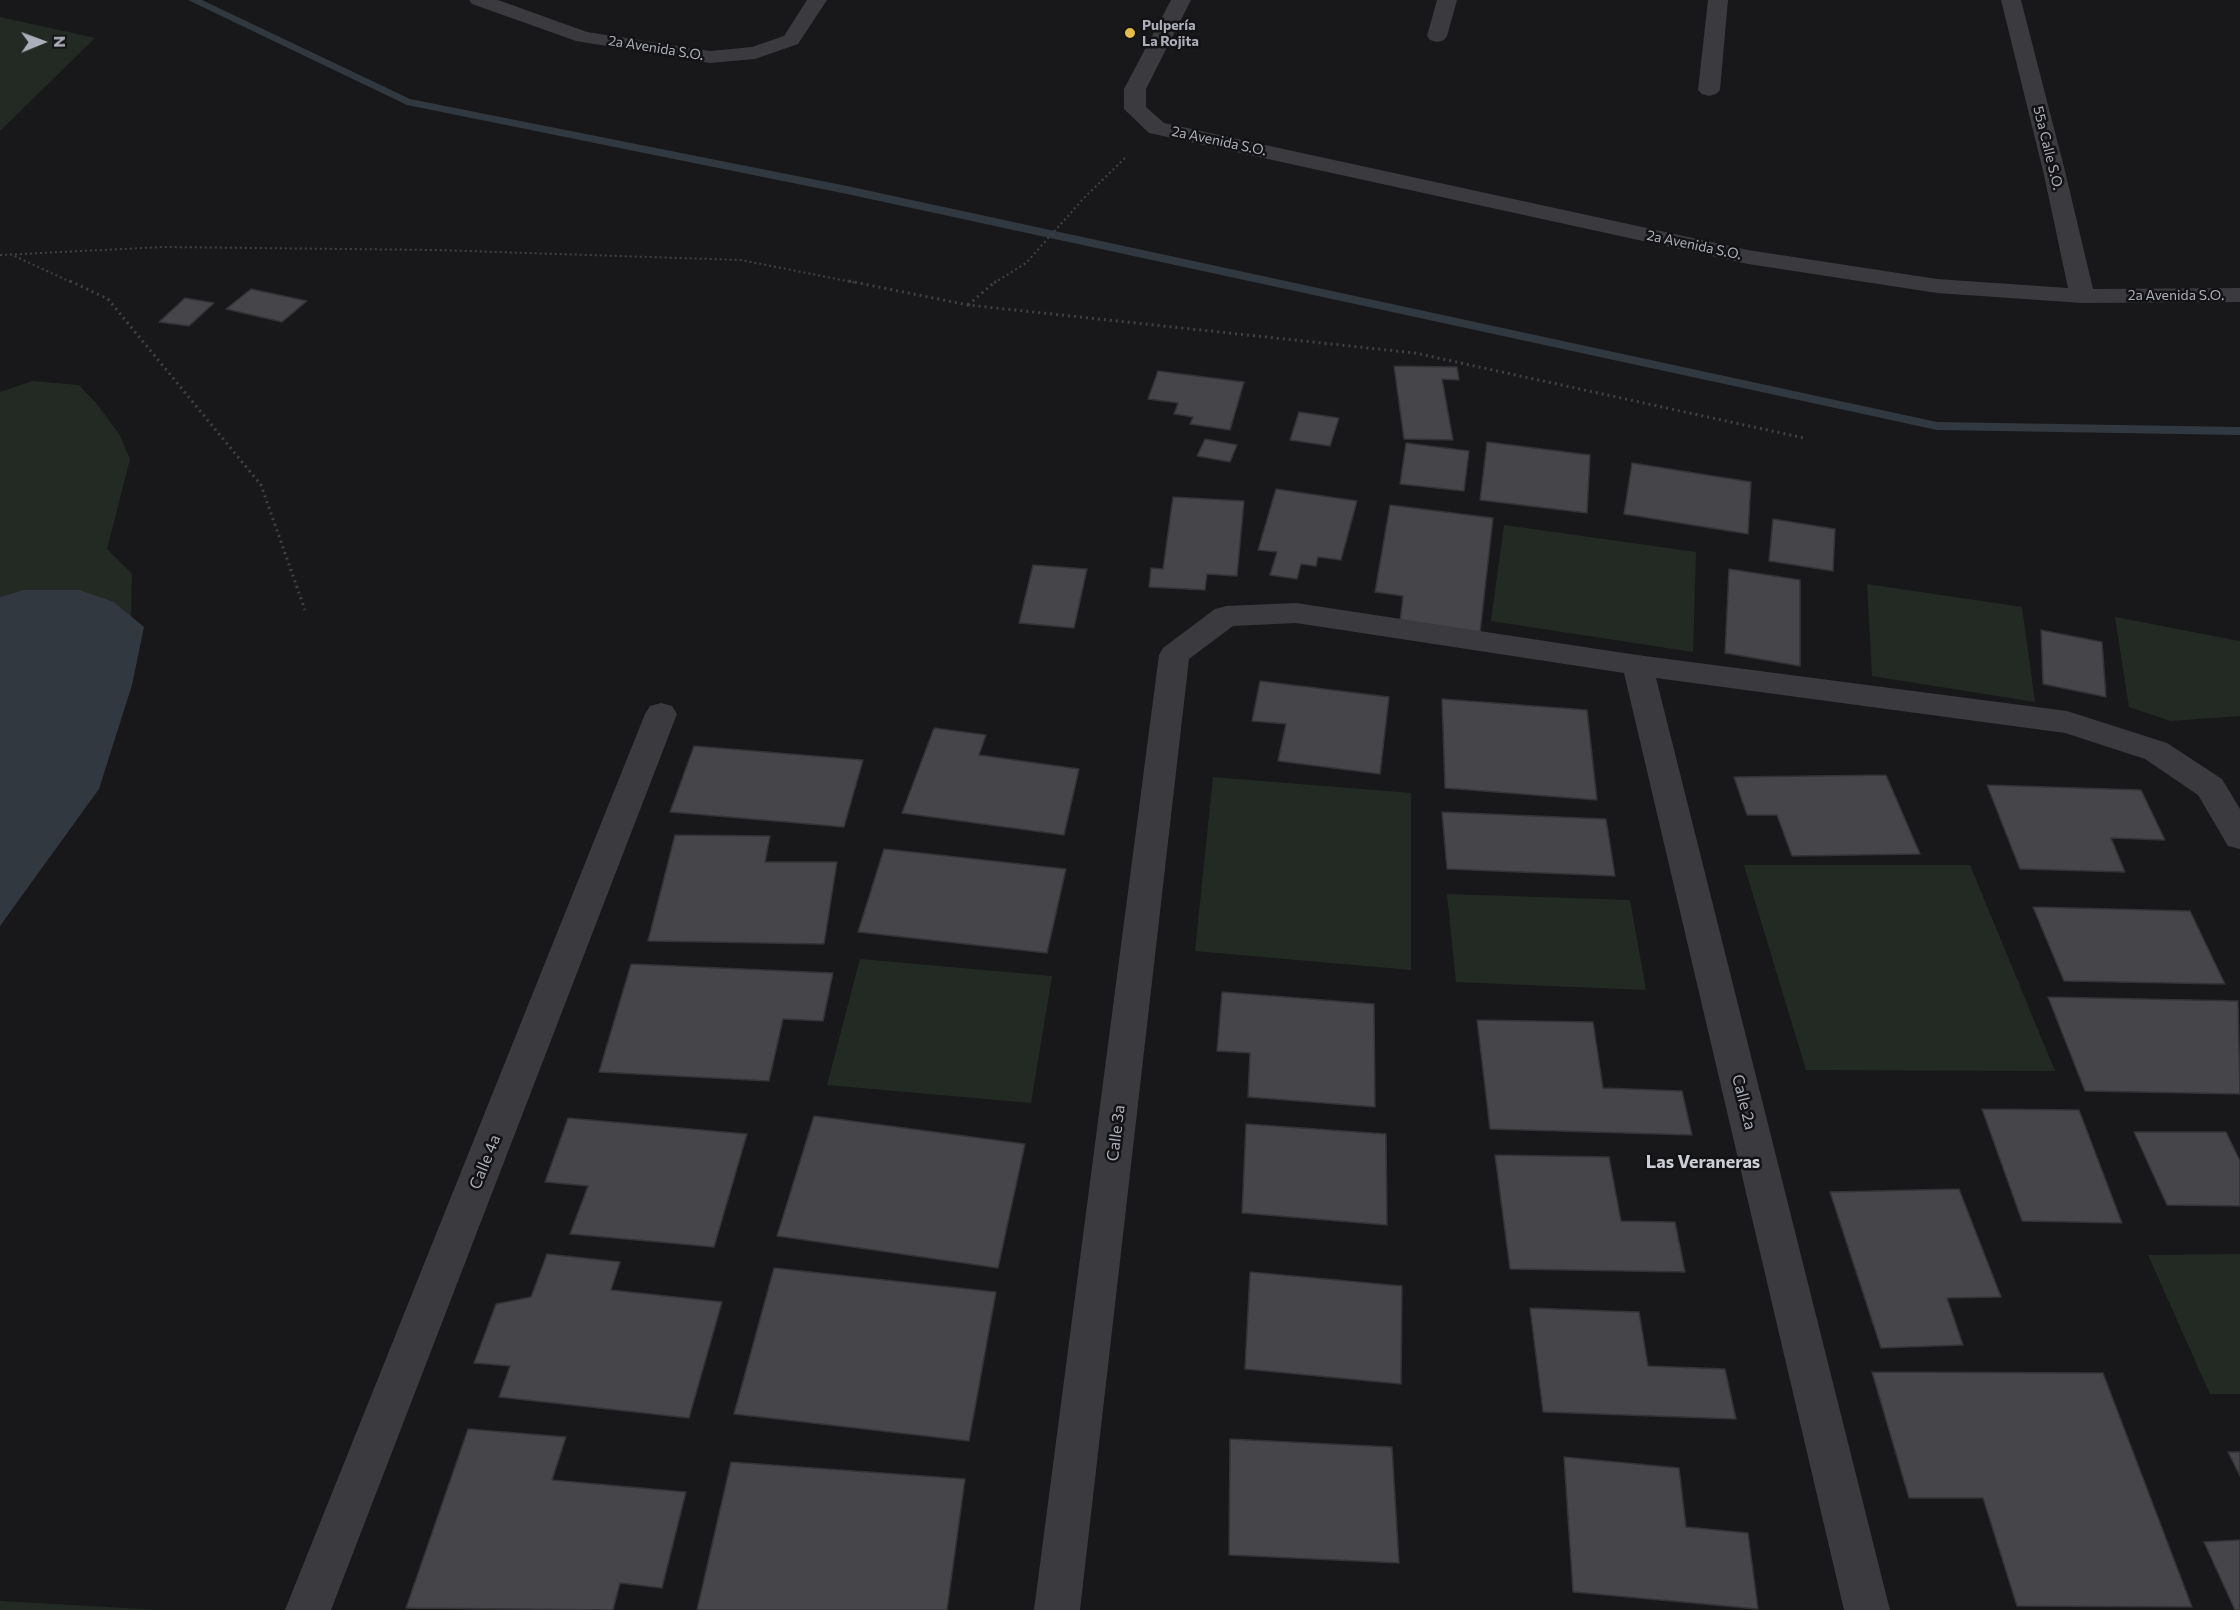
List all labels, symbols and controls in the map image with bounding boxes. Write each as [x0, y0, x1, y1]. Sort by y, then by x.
north arrow [12, 12, 72, 72]
place label: Pulpería La Rojita [1142, 17, 1199, 50]
marker: Pulpería La Rojita [1123, 26, 1137, 40]
street label: 2a Avenida S.O. [607, 32, 705, 64]
text: N [51, 36, 70, 48]
street label: 55a Calle S.O. [2029, 104, 2067, 192]
street label: 2a Avenida S.O. [1170, 123, 1268, 159]
street label: 2a Avenida S.O. [1645, 227, 1743, 263]
street label: 2a Avenida S.O. [2128, 287, 2224, 303]
street label: Calle 2a [1728, 1072, 1760, 1132]
street label: Calle 3a [1103, 1104, 1129, 1162]
street label: Calle 4a [465, 1132, 505, 1192]
district label: Las Veraneras [1646, 1151, 1760, 1173]

